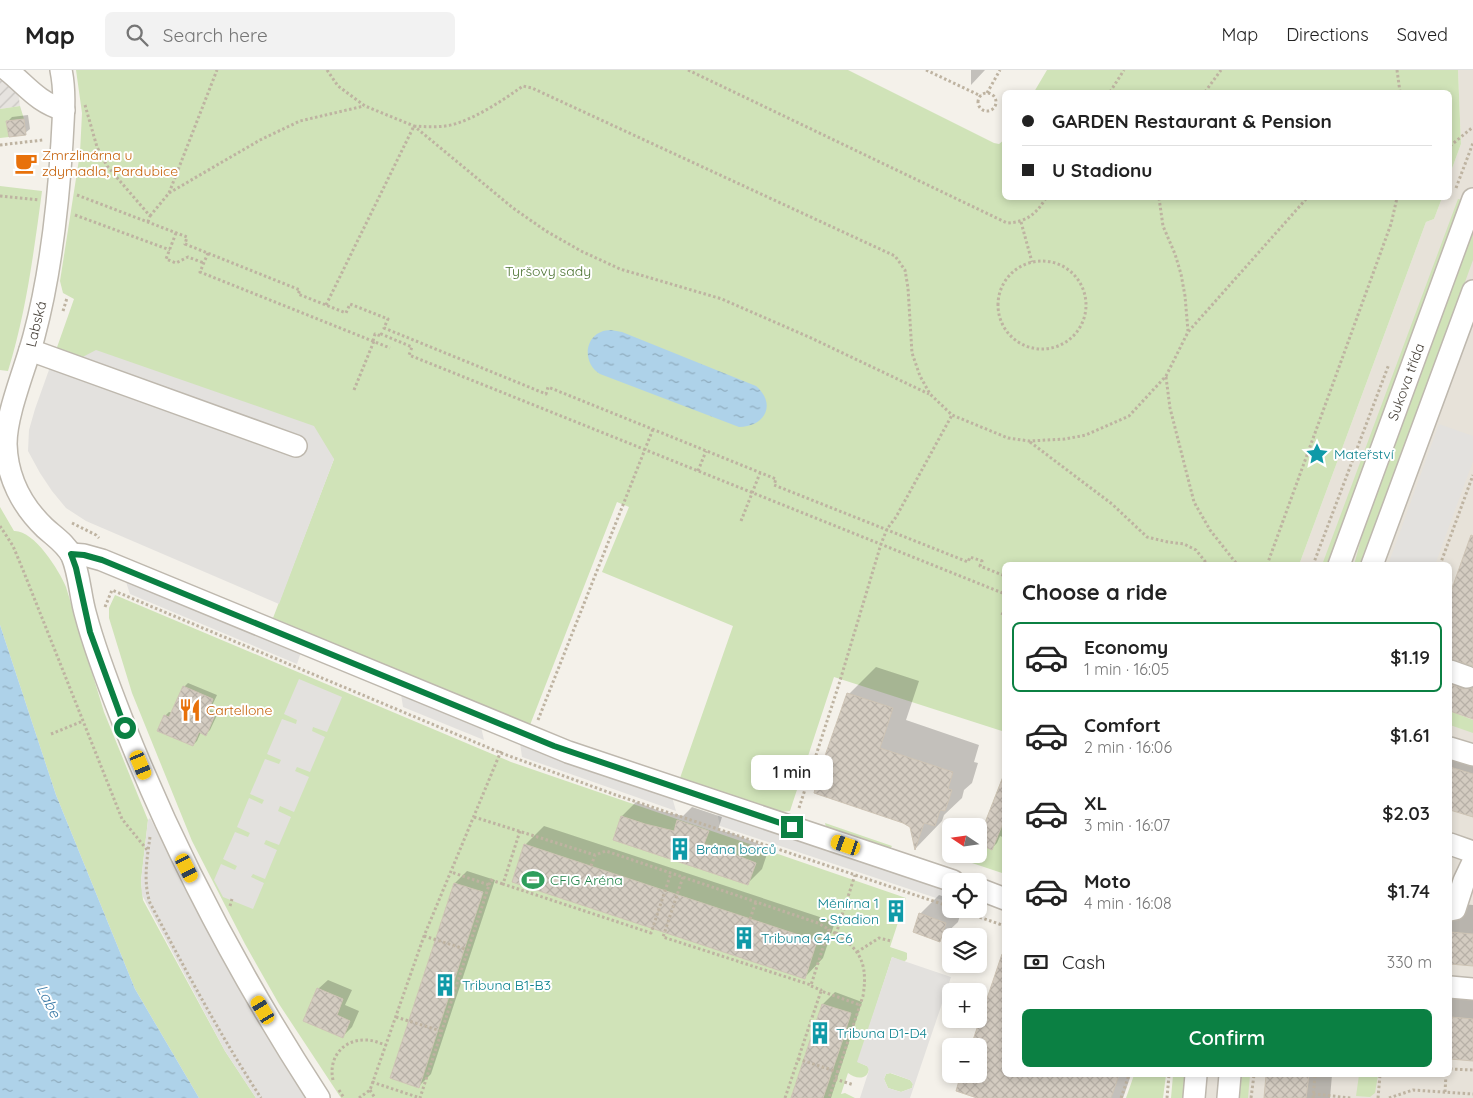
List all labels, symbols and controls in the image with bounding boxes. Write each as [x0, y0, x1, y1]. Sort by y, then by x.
search box [105, 12, 455, 57]
text: Map [25, 20, 75, 50]
icon: search [123, 21, 151, 49]
text: Search here [163, 23, 268, 47]
text: Map [1221, 23, 1258, 46]
text: Directions [1286, 23, 1369, 46]
text: Saved [1397, 23, 1448, 46]
text: GARDEN Restaurant & Pension [1052, 109, 1332, 133]
place label: Zmrzlinárna u zdymadla, Pardubice [42, 146, 178, 180]
cafe icon: Zmrzlinárna u zdymadla, Pardubice [13, 150, 39, 176]
text: U Stadionu [1052, 158, 1153, 182]
park label: Tyršovy sady [505, 262, 591, 280]
street label: Labská [22, 299, 50, 349]
street label: Sukova třída [1384, 341, 1428, 423]
place icon: Mateřství [1304, 441, 1330, 467]
place label: Mateřství [1334, 445, 1394, 463]
text: Choose a ride [1022, 578, 1167, 606]
icon: car [1024, 635, 1069, 680]
text: Economy [1084, 635, 1168, 659]
text: $1.19 [1390, 645, 1430, 669]
text: 1 min · 16:05 [1084, 659, 1169, 679]
restaurant icon: Cartellone [177, 697, 203, 723]
place label: Cartellone [206, 701, 272, 719]
icon: car [1024, 713, 1069, 758]
text: Comfort [1084, 713, 1161, 737]
route start [114, 717, 136, 739]
text: $1.61 [1390, 723, 1430, 747]
text: 2 min · 16:06 [1084, 737, 1172, 757]
car [128, 748, 153, 782]
callout: 1 min [751, 754, 833, 790]
text: 1 min [773, 762, 811, 782]
icon: car [1024, 791, 1069, 836]
text: XL [1084, 791, 1107, 815]
text: $2.03 [1382, 801, 1430, 825]
text: 3 min · 16:07 [1084, 815, 1170, 835]
route end [781, 816, 803, 838]
north arrow [942, 818, 988, 862]
map controls [942, 818, 987, 1083]
car [829, 833, 862, 857]
building icon: Brána borců [667, 836, 693, 862]
place label: Brána borců [696, 840, 776, 858]
car [173, 851, 200, 885]
sports icon: CFIG Aréna [520, 867, 546, 893]
icon: car [1024, 869, 1069, 914]
text: Moto [1084, 869, 1131, 893]
place label: CFIG Aréna [550, 871, 623, 889]
button: locate [942, 873, 987, 918]
text: $1.74 [1387, 879, 1430, 903]
text: 4 min · 16:08 [1084, 893, 1172, 913]
place label: Měnírna 1 - Stadion [817, 894, 879, 928]
building icon: Měnírna 1 - Stadion [883, 898, 909, 924]
building icon: Tribuna C4-C6 [731, 925, 757, 951]
button: layers [942, 928, 987, 973]
place label: Tribuna C4-C6 [761, 929, 853, 947]
icon: cash [1022, 948, 1050, 976]
text: Cash [1062, 950, 1106, 974]
text: 330 m [1387, 952, 1432, 972]
building icon: Tribuna B1-B3 [432, 972, 458, 998]
place label: Tribuna B1-B3 [462, 976, 551, 994]
water label: Labe [33, 981, 66, 1021]
button: + [942, 983, 987, 1028]
car [248, 993, 277, 1027]
button: Confirm [1022, 1009, 1432, 1067]
building icon: Tribuna D1-D4 [807, 1020, 833, 1046]
place label: Tribuna D1-D4 [836, 1024, 927, 1042]
button: − [942, 1038, 987, 1083]

